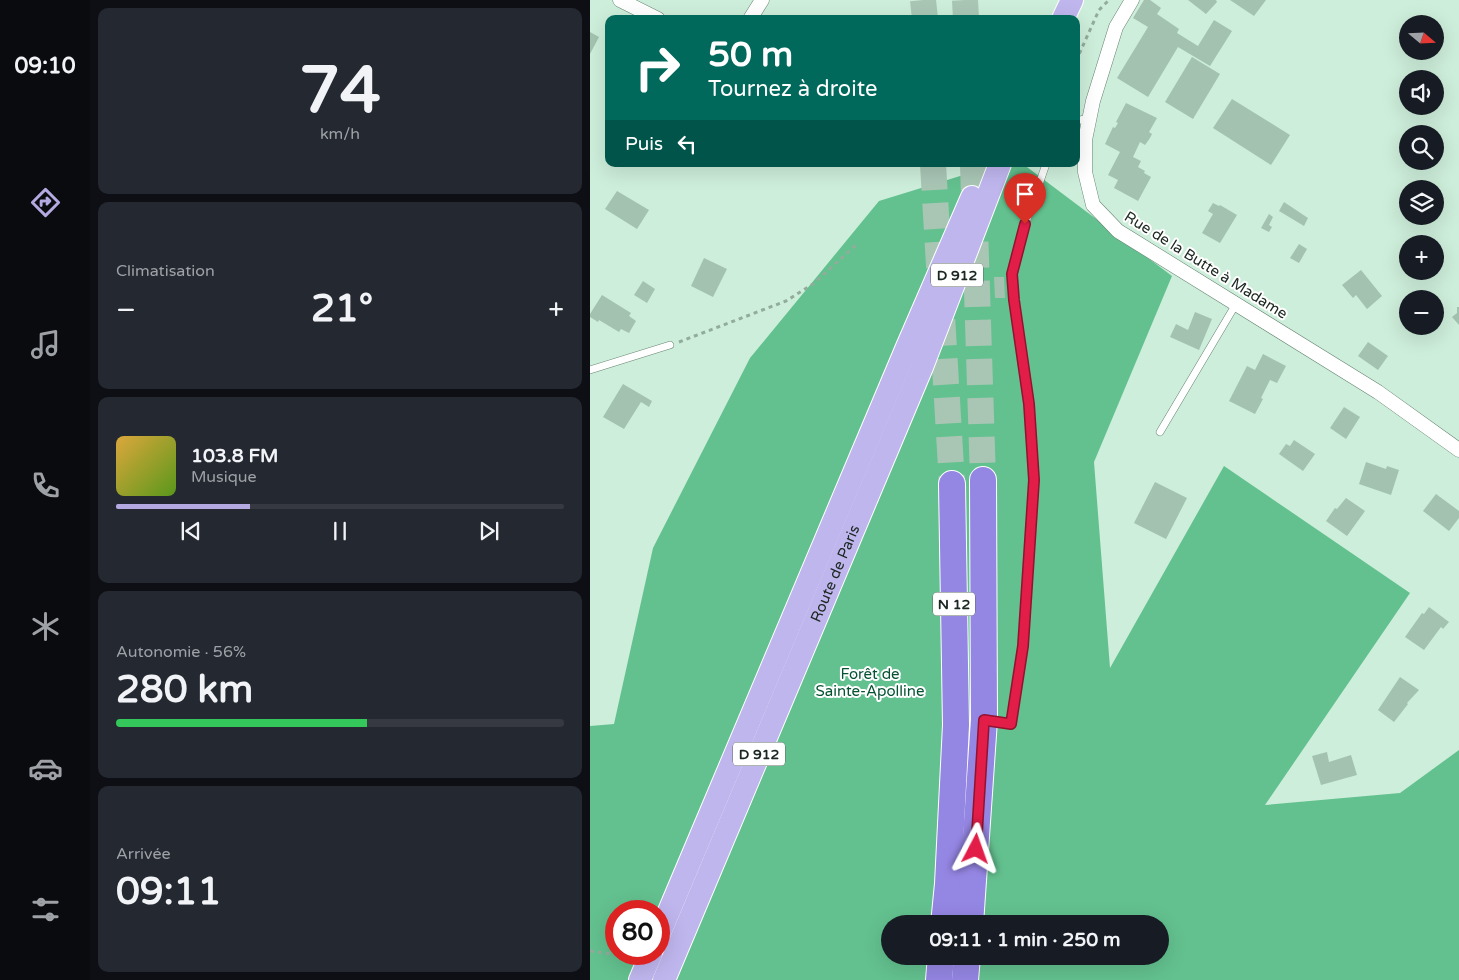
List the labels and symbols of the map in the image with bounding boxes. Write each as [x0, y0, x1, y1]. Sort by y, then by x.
north arrow [1399, 15, 1444, 60]
pin [1004, 173, 1046, 224]
street label: Rue de la Butte à Madame [1121, 207, 1291, 323]
road number: D 912 [931, 264, 983, 286]
street label: Route de Paris [807, 522, 863, 625]
road number: N 12 [933, 592, 975, 616]
park label: Forêt de Sainte-Apolline [816, 665, 924, 700]
road number: D 912 [733, 742, 785, 766]
position arrow [949, 822, 1001, 874]
speed limit sign: 80 [605, 900, 670, 965]

